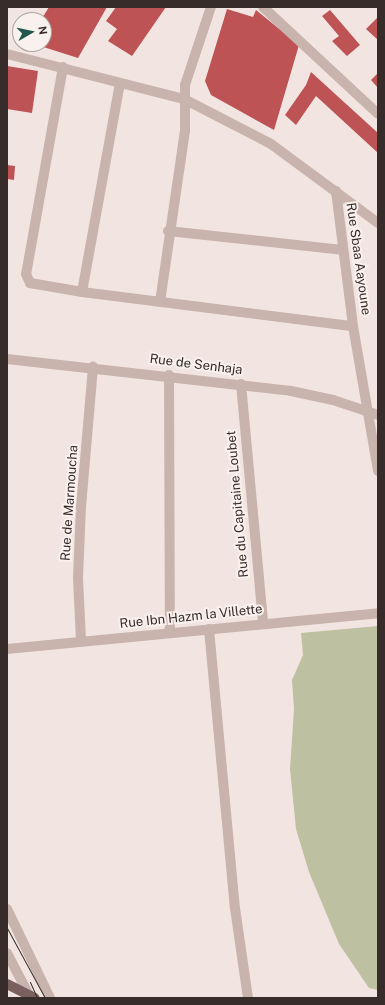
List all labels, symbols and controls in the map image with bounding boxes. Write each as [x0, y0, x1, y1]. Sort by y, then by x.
north arrow [12, 12, 52, 52]
text: N [36, 25, 49, 35]
street label: Rue Sbaa Aayoune [342, 202, 374, 316]
street label: Rue de Senhaja [148, 352, 244, 378]
street label: Rue du Capitaine Loubet [224, 430, 252, 578]
street label: Rue de Marmoucha [58, 444, 82, 562]
street label: Rue Ibn Hazm la Villette [119, 602, 263, 632]

